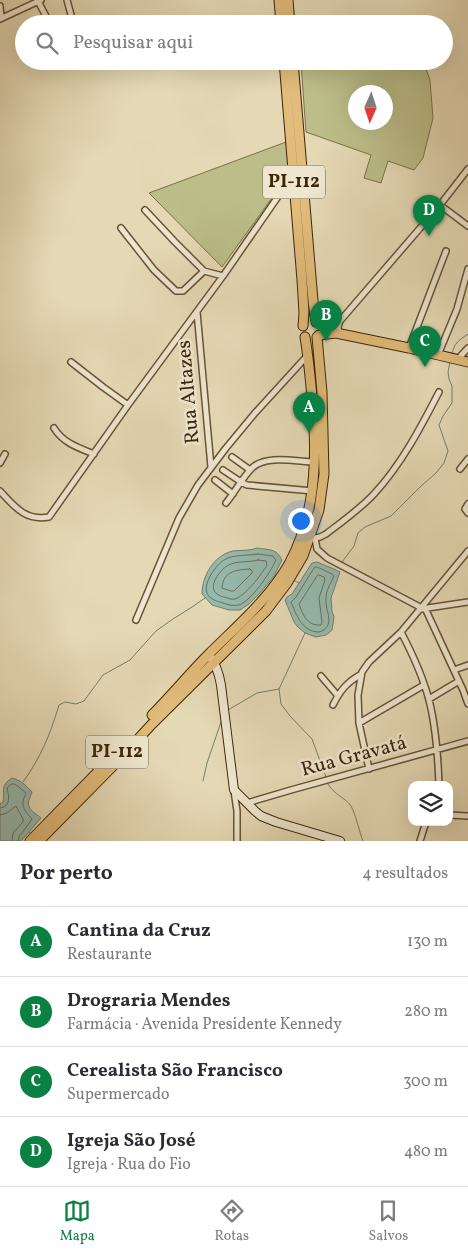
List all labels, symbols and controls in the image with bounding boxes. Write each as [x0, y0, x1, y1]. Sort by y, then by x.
search box [15, 15, 453, 70]
icon: search [33, 29, 61, 57]
text: Pesquisar aqui [73, 30, 193, 56]
north arrow [348, 85, 393, 130]
road number: PI-112 [263, 166, 325, 198]
pin: D [413, 195, 445, 236]
pin: B [310, 300, 342, 341]
pin: C [409, 326, 441, 367]
street label: Rua Altazes [171, 339, 207, 445]
pin: A [293, 392, 325, 433]
your location [288, 508, 314, 534]
street label: Rua Gravatá [298, 729, 410, 785]
road number: PI-112 [86, 736, 148, 769]
map controls [408, 781, 453, 826]
button: layers [408, 781, 453, 826]
text: Por perto [20, 859, 113, 888]
text: 4 resultados [362, 863, 448, 885]
text: Cantina da Cruz [67, 918, 211, 944]
text: A [30, 931, 42, 953]
text: 130 m [407, 931, 448, 953]
text: Restaurante [67, 944, 152, 966]
text: Drograria Mendes [67, 988, 231, 1014]
text: B [31, 1001, 41, 1023]
text: 280 m [404, 1001, 448, 1023]
text: Farmácia · Avenida Presidente Kennedy [67, 1014, 342, 1036]
text: Cerealista São Francisco [67, 1058, 283, 1084]
text: C [31, 1071, 41, 1093]
text: 300 m [403, 1071, 448, 1093]
text: Supermercado [67, 1084, 169, 1106]
text: Igreja São José [67, 1128, 195, 1154]
text: D [30, 1141, 42, 1163]
text: 480 m [404, 1141, 448, 1163]
text: Igreja · Rua do Fio [67, 1154, 191, 1176]
tab: Mapa [60, 1197, 95, 1246]
tab: Rotas [214, 1197, 249, 1246]
tab: Salvos [369, 1197, 408, 1246]

